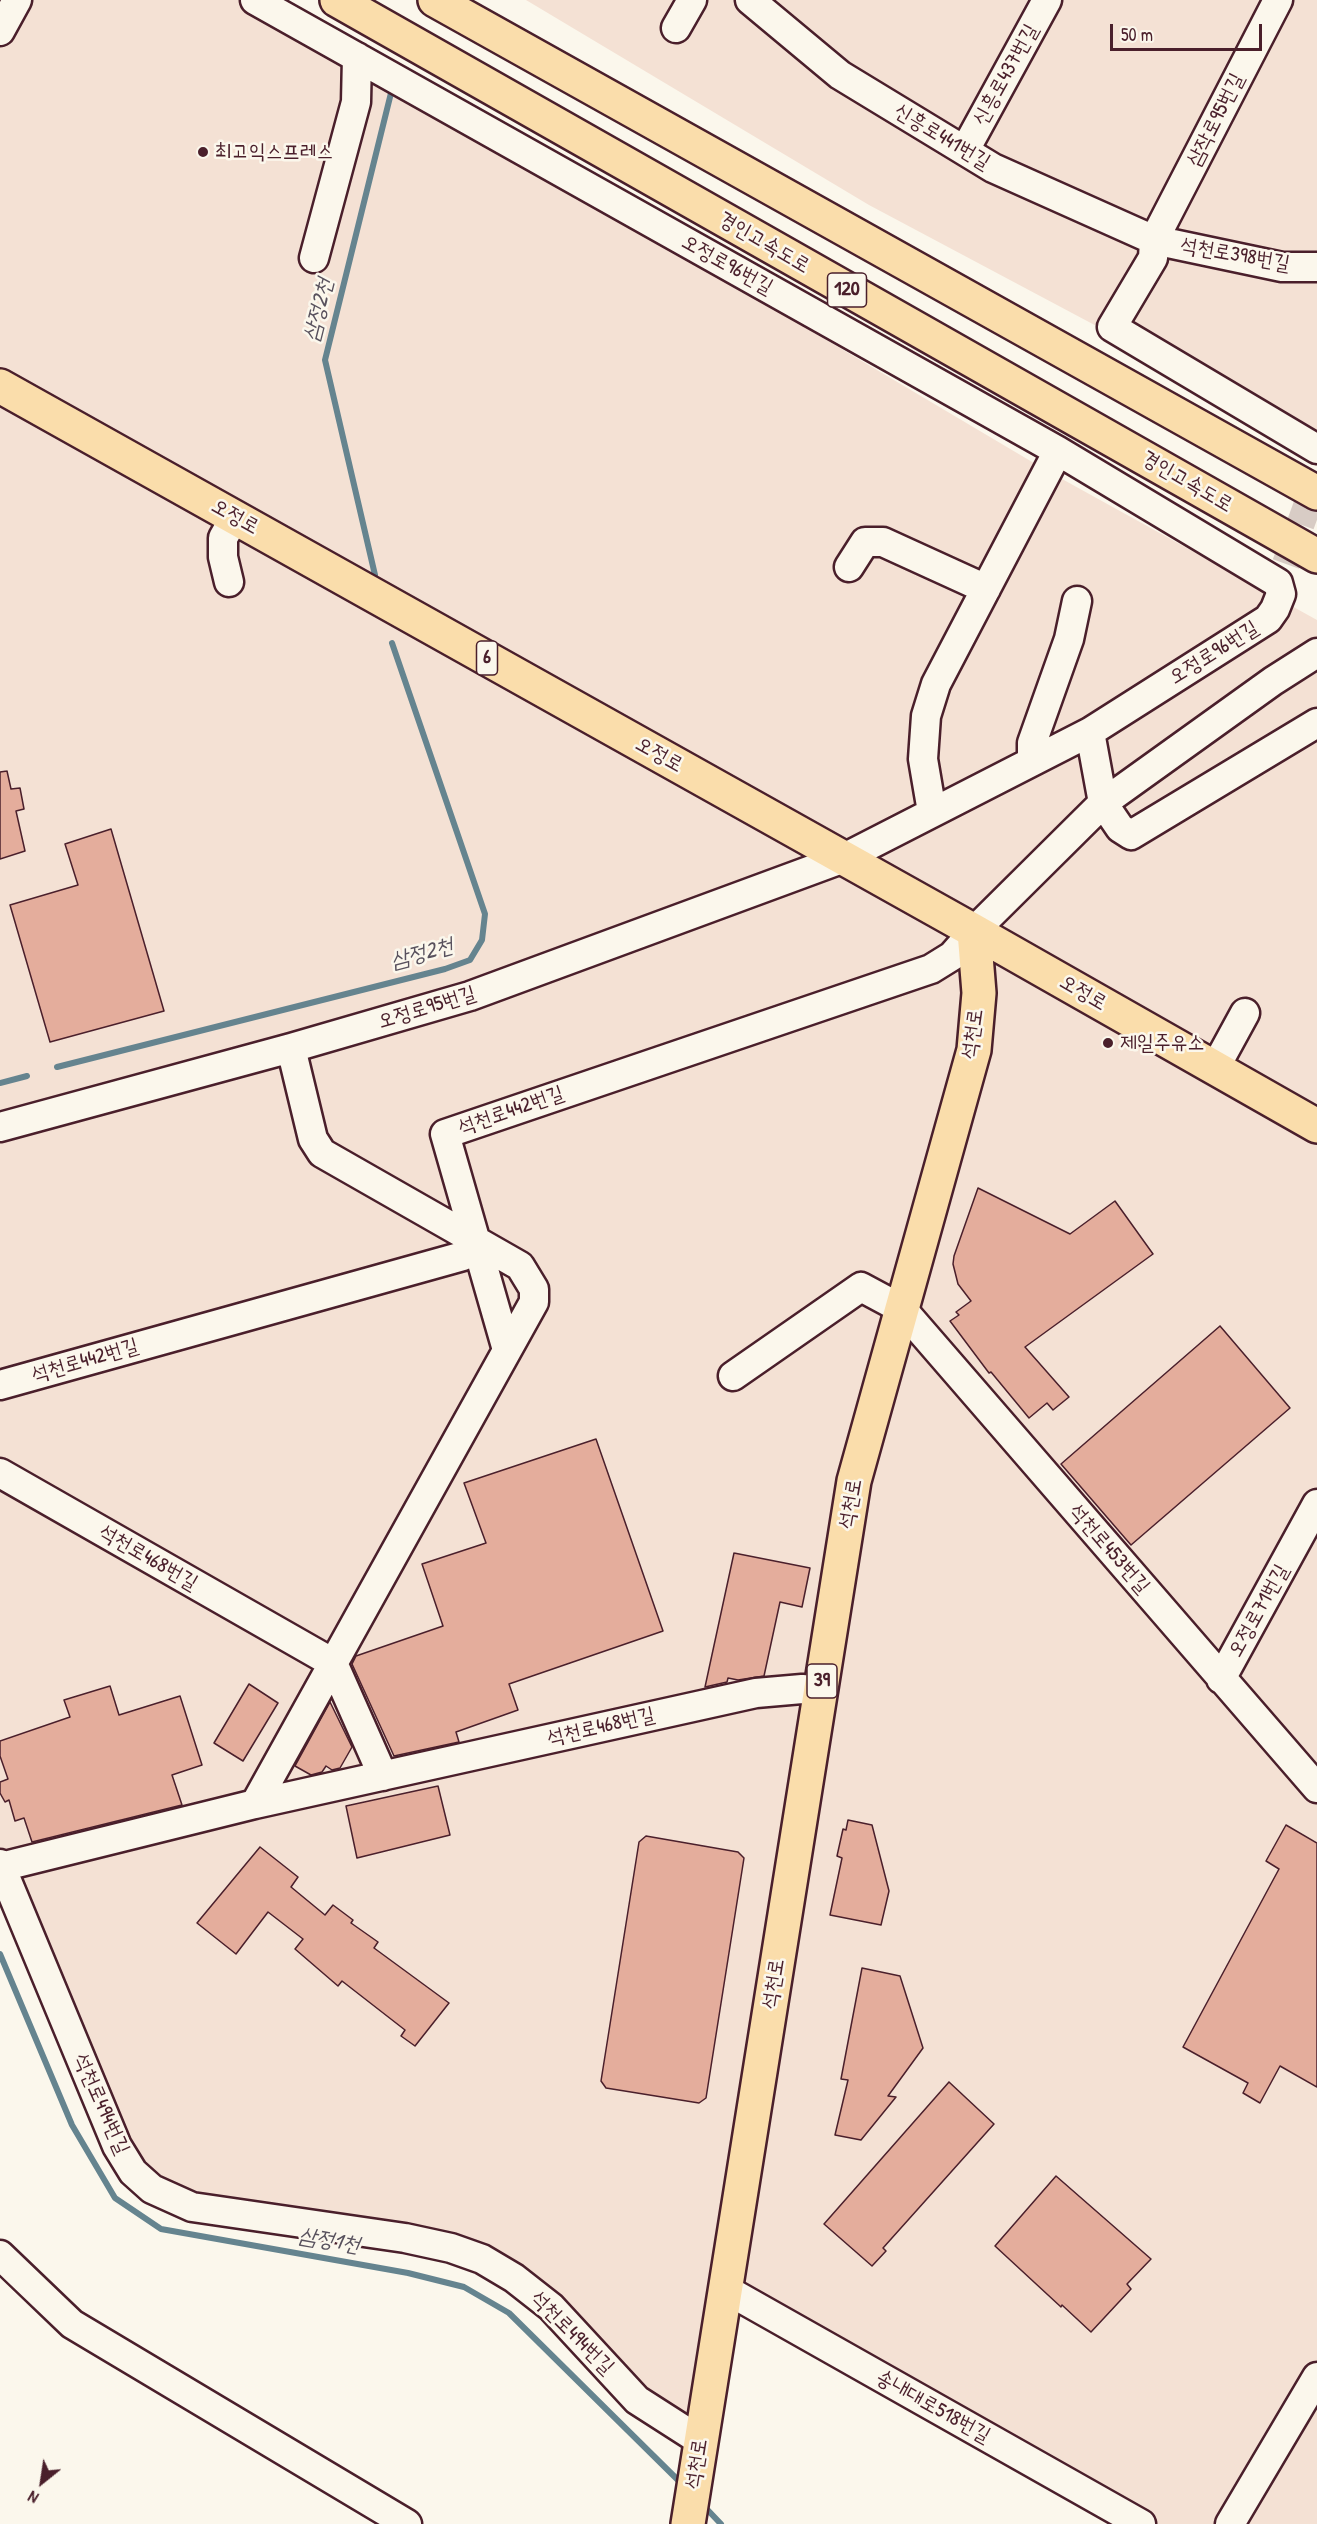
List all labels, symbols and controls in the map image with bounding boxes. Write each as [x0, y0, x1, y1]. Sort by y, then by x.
scale bar [1113, 12, 1264, 50]
street label: 신흥로437번길 [968, 20, 1044, 130]
text: 50 m [1121, 22, 1153, 47]
street label: 삼작로95번길 [1182, 69, 1250, 171]
street label: 신흥로441번길 [889, 98, 995, 176]
place label: 최고익스프레스 [215, 139, 333, 165]
marker: 최고익스프레스 [196, 145, 210, 159]
street label: 경인고속도로 [714, 207, 814, 279]
street label: 오정로96번길 [677, 230, 777, 300]
street label: 석천로398번길 [1178, 233, 1292, 277]
road number: 120 [828, 273, 866, 307]
water label: 삼정2천 [299, 276, 339, 344]
street label: 경인고속도로 [1137, 446, 1237, 518]
street label: 오정로 [207, 494, 263, 540]
street label: 오정로96번길 [1165, 616, 1263, 690]
road number: 6 [476, 641, 498, 675]
street label: 오정로 [631, 732, 687, 778]
water label: 삼정2천 [388, 933, 456, 975]
street label: 오정로 [1055, 969, 1111, 1017]
street label: 오정로95번길 [375, 981, 479, 1035]
street label: 석천로 [957, 1007, 989, 1061]
place label: 제일주유소 [1120, 1030, 1204, 1056]
marker: 제일주유소 [1101, 1036, 1115, 1050]
street label: 석천로442번길 [455, 1081, 567, 1141]
street label: 석천로442번길 [29, 1334, 141, 1388]
street label: 석천로 [834, 1477, 868, 1531]
street label: 석천로453번길 [1063, 1499, 1155, 1599]
street label: 석천로468번길 [94, 1520, 202, 1596]
street label: 오정로71번길 [1223, 1560, 1295, 1662]
road number: 39 [807, 1664, 837, 1698]
street label: 석천로468번길 [545, 1702, 657, 1752]
street label: 석천로 [758, 1957, 790, 2011]
street label: 석천로494번길 [68, 2050, 134, 2158]
water label: 삼정1천 [297, 2223, 361, 2259]
street label: 석천로494번길 [525, 2286, 619, 2380]
street label: 송내대로518번길 [871, 2365, 995, 2449]
street label: 석천로 [681, 2437, 713, 2491]
north arrow [12, 2452, 72, 2512]
text: N [24, 2486, 42, 2509]

